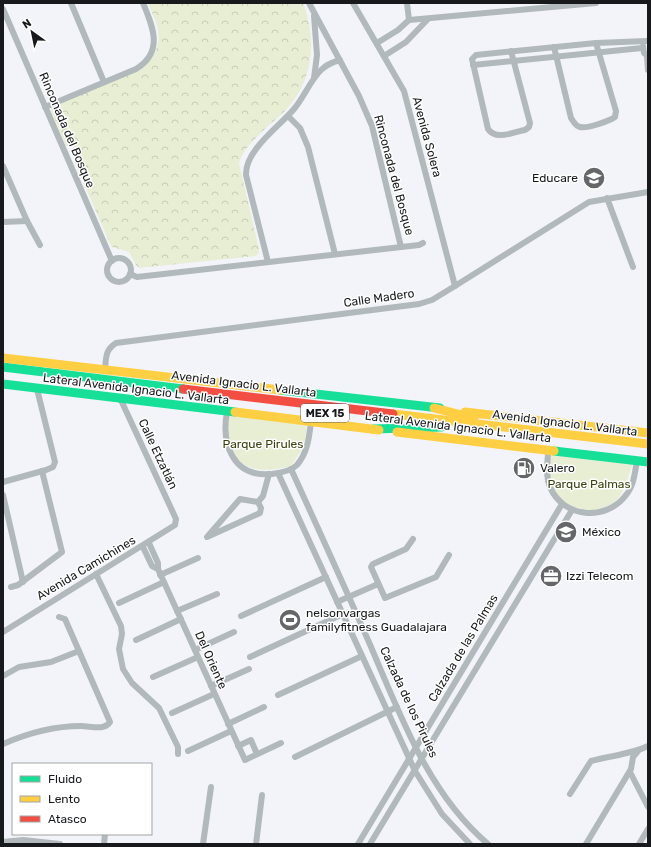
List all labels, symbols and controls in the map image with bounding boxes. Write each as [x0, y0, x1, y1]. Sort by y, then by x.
north arrow [12, 12, 52, 52]
text: N [20, 16, 34, 32]
street label: Rinconada del Bosque [36, 70, 98, 190]
street label: Avenida Solera [410, 95, 444, 179]
street label: Rinconada del Bosque [371, 113, 417, 237]
school or university icon: Educare [581, 165, 607, 191]
place label: Educare [532, 171, 578, 185]
street label: Calle Madero [343, 286, 415, 310]
street label: Avenida Ignacio L. Vallarta [171, 368, 317, 400]
street label: Lateral Avenida Ignacio L. Vallarta [42, 371, 230, 407]
road number: MEX 15 [301, 404, 349, 422]
street label: Avenida Ignacio L. Vallarta [492, 407, 638, 439]
street label: Lateral Avenida Ignacio L. Vallarta [364, 409, 552, 445]
street label: Calle Etzatlán [136, 417, 180, 491]
park label: Parque Pirules [223, 437, 303, 451]
fuel station icon: Valero [511, 455, 537, 481]
place label: Valero [540, 461, 575, 475]
park label: Parque Palmas [547, 477, 631, 491]
school or university icon: México [553, 519, 579, 545]
place label: México [582, 525, 621, 539]
street label: Avenida Camichines [34, 533, 138, 603]
office icon: Izzi Telecom [538, 563, 564, 589]
place label: Izzi Telecom [566, 569, 633, 583]
street label: Calzada de las Palmas [425, 592, 501, 704]
place label: nelsonvargas familyfitness Guadalajara [306, 606, 447, 634]
sports icon: nelsonvargas familyfitness Guadalajara [277, 607, 303, 633]
street label: Del Oriente [192, 629, 230, 691]
street label: Calzada de los Pirules [377, 644, 441, 760]
legend [12, 763, 152, 835]
text: Fluido [48, 772, 82, 786]
text: Lento [48, 792, 80, 806]
text: Atasco [48, 812, 87, 826]

